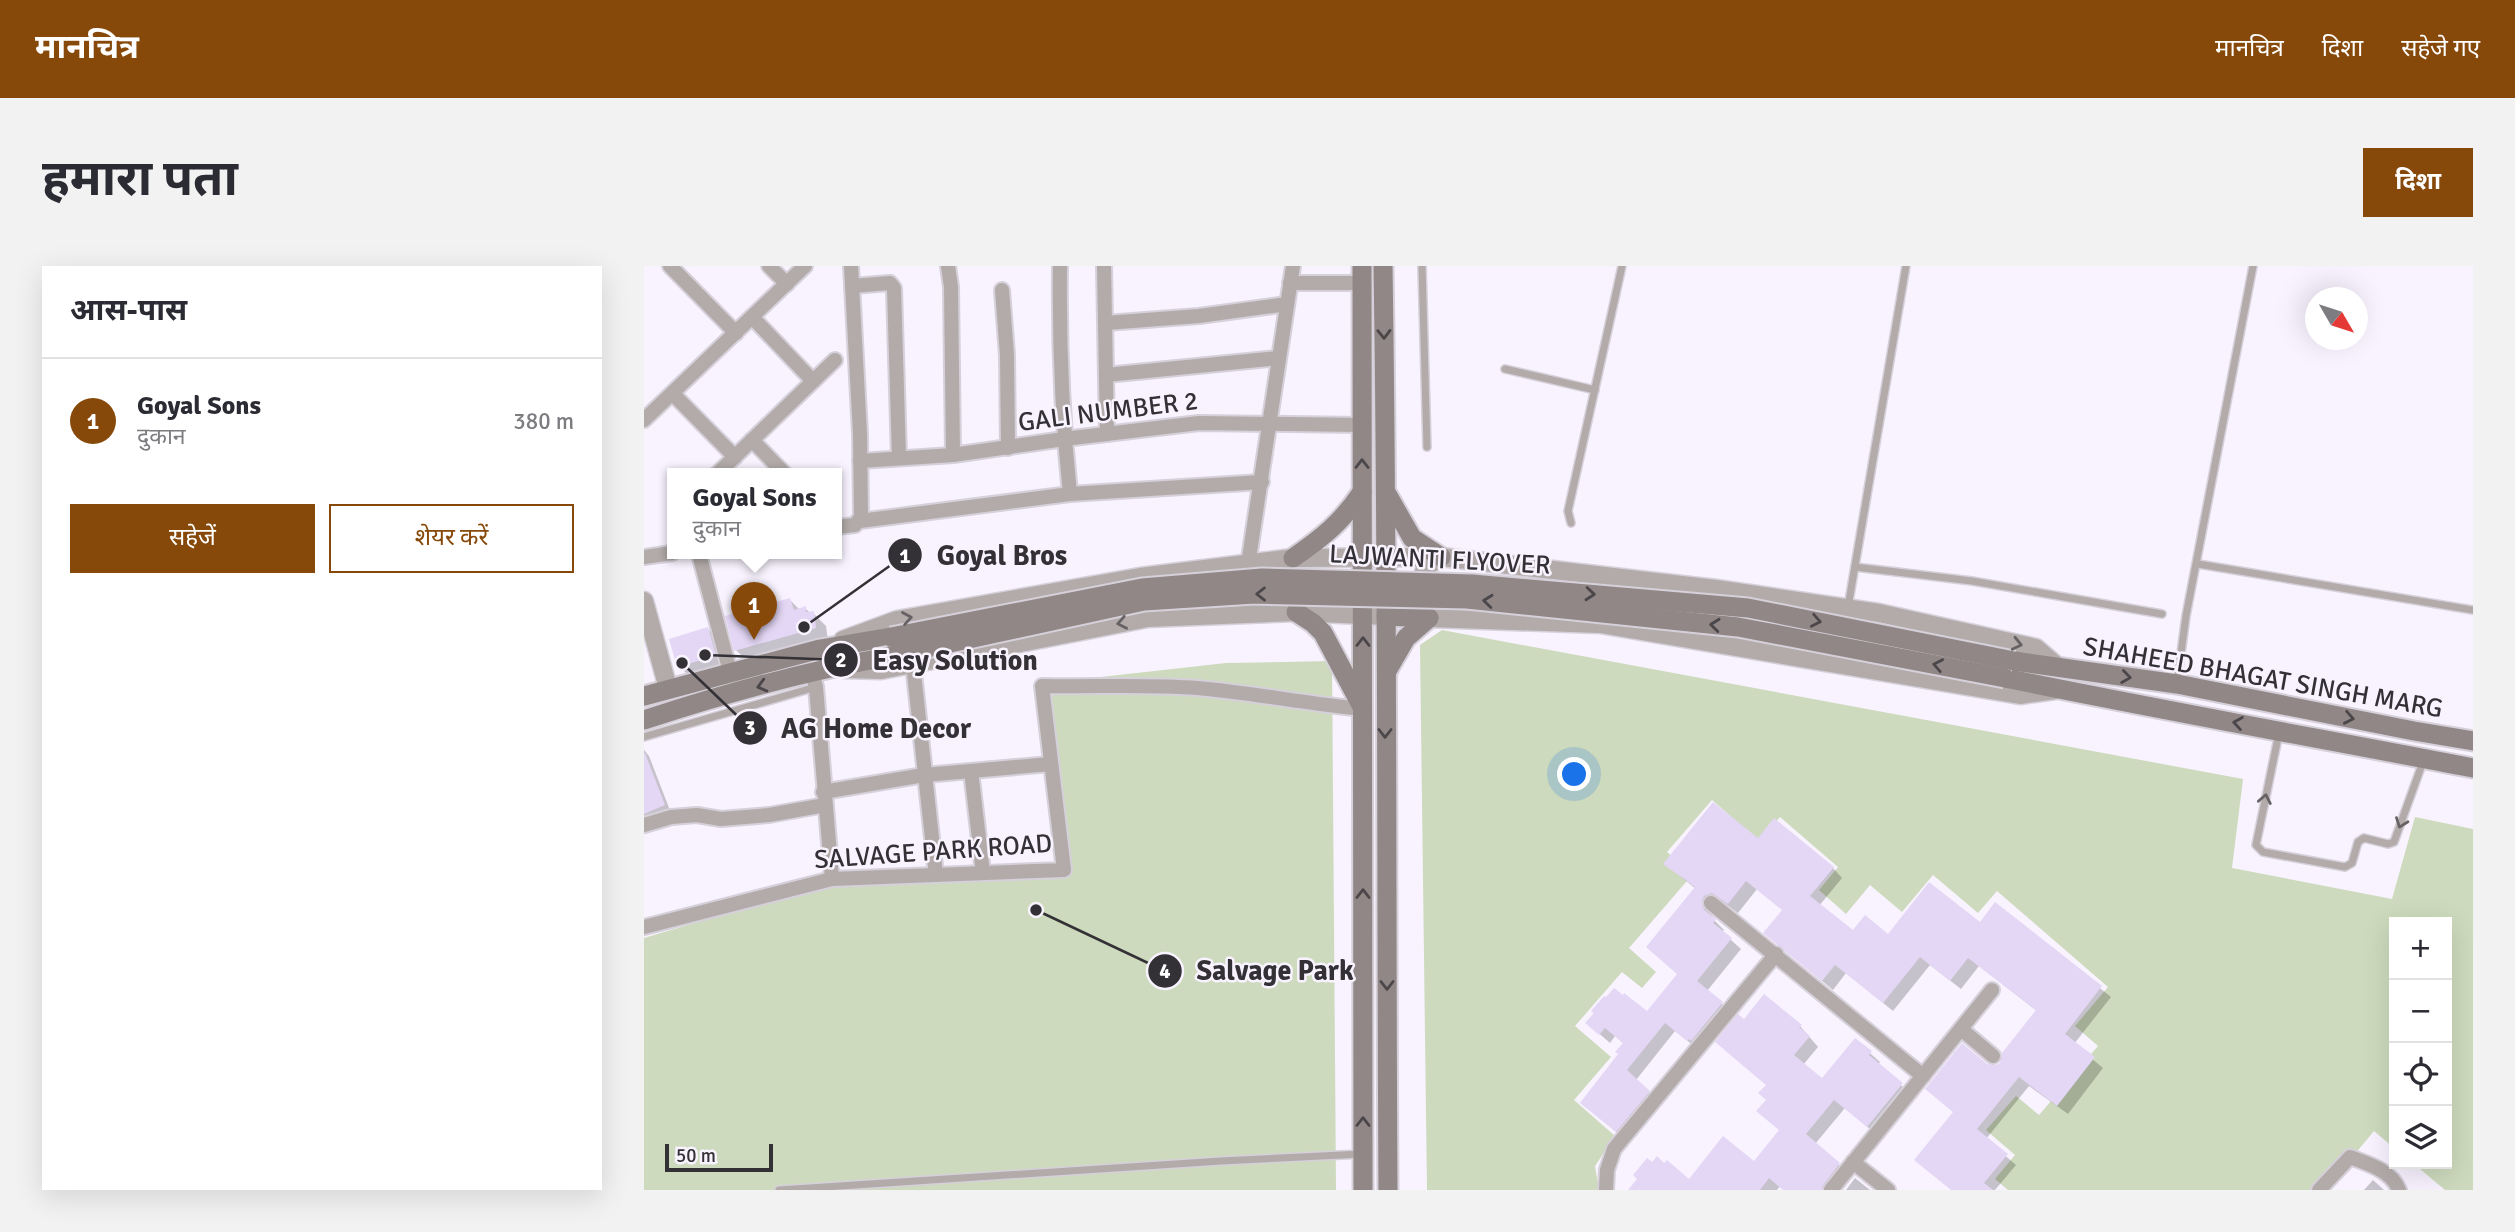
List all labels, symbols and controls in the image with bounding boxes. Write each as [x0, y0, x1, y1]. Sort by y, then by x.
text: मानचित्र [35, 27, 139, 68]
text: मानचित्र [2215, 33, 2284, 63]
text: दिशा [2322, 33, 2363, 63]
text: सहेजे गए [2401, 33, 2480, 63]
button: दिशा [2363, 148, 2473, 217]
text: हमारा पता [42, 149, 238, 209]
north arrow [2305, 287, 2368, 350]
text: आस-पास [70, 292, 187, 329]
one-way arrow [1376, 329, 1392, 340]
street label: GALI NUMBER 2 [1016, 385, 1200, 439]
text: Goyal Sons [137, 390, 261, 422]
text: 1 [87, 407, 99, 436]
text: 380 m [513, 407, 574, 436]
text: दुकान [137, 422, 186, 451]
one-way arrow [1354, 458, 1370, 469]
popup [667, 468, 842, 559]
text: Goyal Sons [693, 482, 816, 514]
button: सहेजें [70, 504, 315, 573]
button: शेयर करें [329, 504, 574, 573]
text: दुकान [693, 514, 741, 543]
callout: Goyal Bros [887, 531, 1081, 580]
street label: LAJWANTI FLYOVER [1328, 538, 1551, 582]
text: Goyal Bros [937, 539, 1067, 573]
text: 1 [899, 543, 911, 569]
pin: 1 [731, 582, 777, 640]
one-way arrow [1255, 586, 1266, 602]
one-way arrow [1585, 586, 1596, 601]
one-way arrow [1483, 594, 1494, 609]
one-way arrow [901, 611, 913, 626]
one-way arrow [1810, 613, 1822, 628]
one-way arrow [1116, 615, 1128, 630]
one-way arrow [1709, 618, 1720, 633]
street label: SHAHEED BHAGAT SINGH MARG [2081, 631, 2445, 725]
callout: Easy Solution [823, 635, 1052, 684]
one-way arrow [2011, 636, 2023, 650]
one-way arrow [1355, 637, 1371, 647]
text: Easy Solution [872, 644, 1038, 678]
text: 2 [835, 647, 847, 673]
one-way arrow [1932, 659, 1944, 674]
one-way arrow [2120, 669, 2131, 684]
one-way arrow [757, 678, 769, 692]
callout: AG Home Decor [732, 703, 985, 752]
one-way arrow [2343, 710, 2355, 725]
text: AG Home Decor [781, 712, 972, 746]
text: 3 [744, 715, 756, 741]
one-way arrow [2232, 716, 2243, 731]
one-way arrow [1378, 728, 1393, 739]
your location [1557, 757, 1591, 791]
one-way arrow [2257, 793, 2272, 805]
one-way arrow [2395, 816, 2409, 828]
street label: SALVAGE PARK ROAD [813, 828, 1053, 876]
one-way arrow [1355, 889, 1371, 899]
map controls [2389, 917, 2452, 1169]
button: + [2389, 917, 2452, 980]
callout: Salvage Park [1147, 946, 1367, 995]
text: Salvage Park [1196, 954, 1354, 988]
text: 4 [1159, 958, 1171, 984]
one-way arrow [1379, 980, 1395, 991]
button: − [2389, 980, 2452, 1043]
button: locate [2389, 1043, 2452, 1106]
button: layers [2389, 1106, 2452, 1169]
one-way arrow [1355, 1116, 1371, 1127]
scale bar [665, 1141, 774, 1173]
text: 50 m [676, 1144, 716, 1168]

